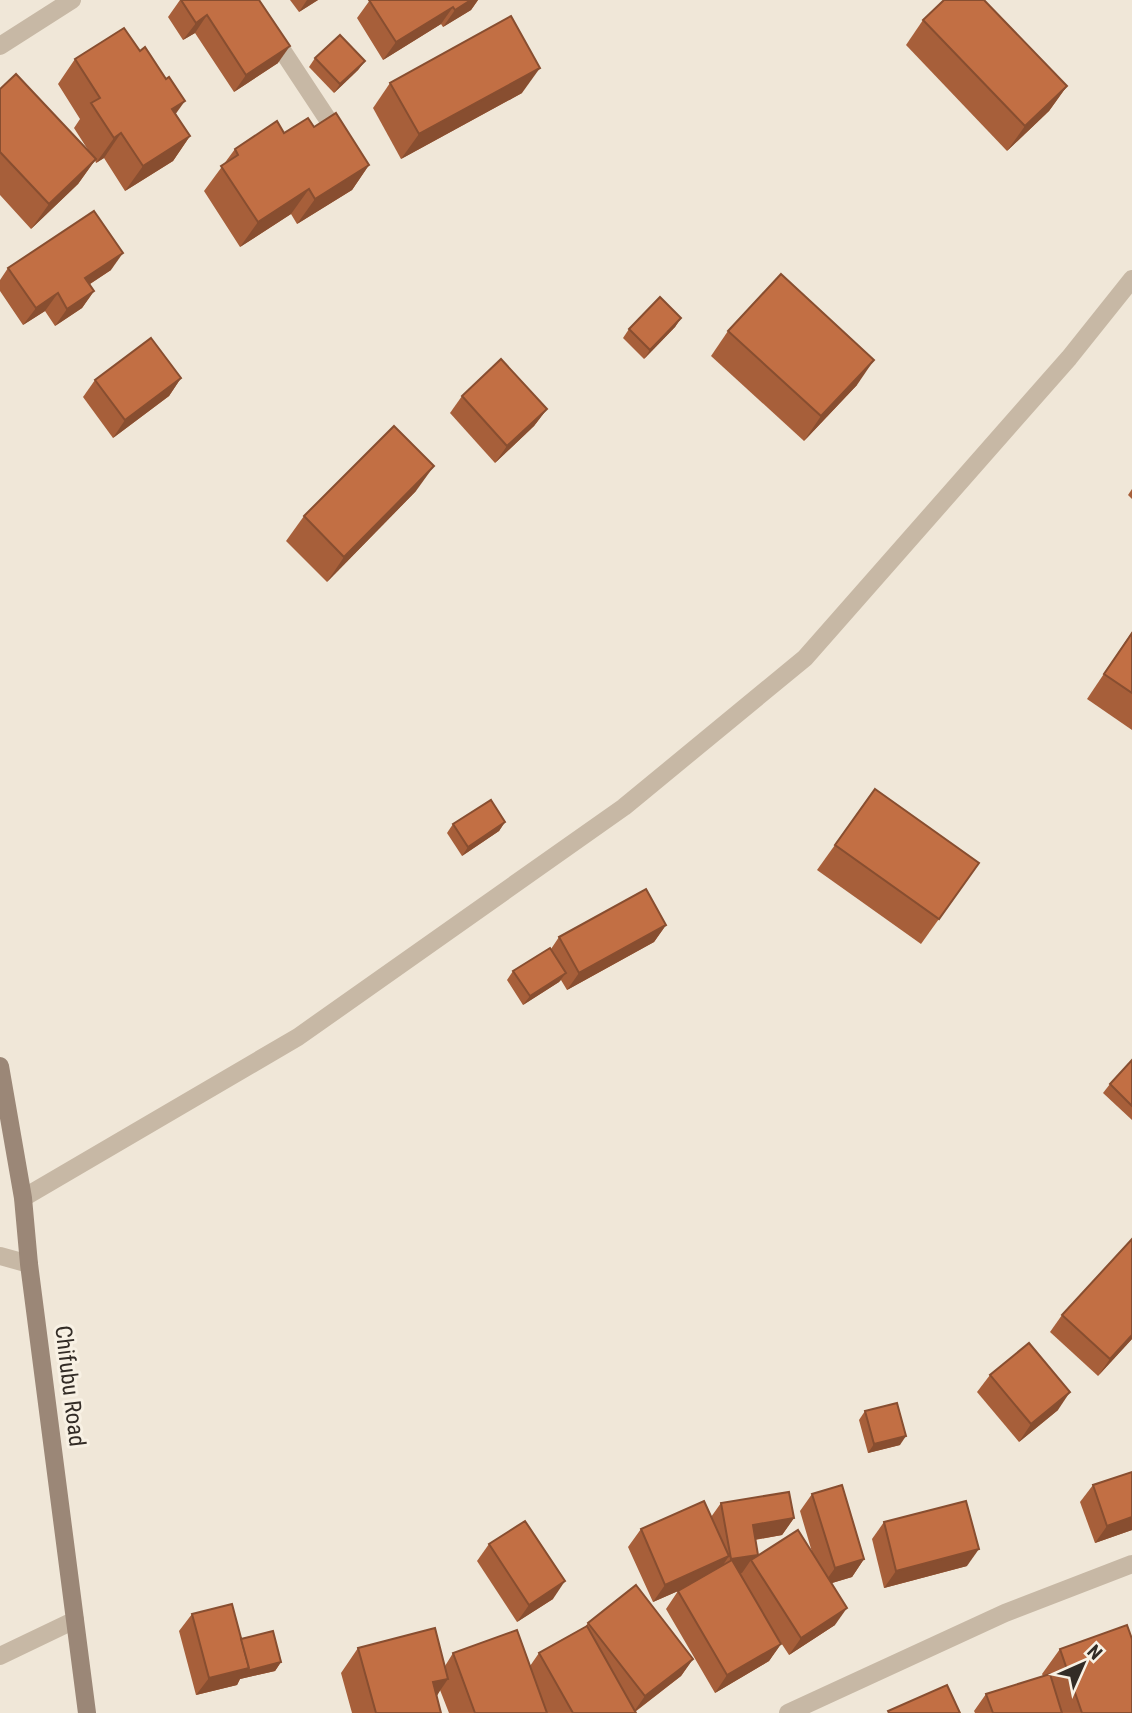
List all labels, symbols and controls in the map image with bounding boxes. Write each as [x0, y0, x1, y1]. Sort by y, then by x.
street label: Chifubu Road [49, 1324, 91, 1448]
north arrow [1048, 1629, 1118, 1699]
text: N [1082, 1640, 1107, 1665]

